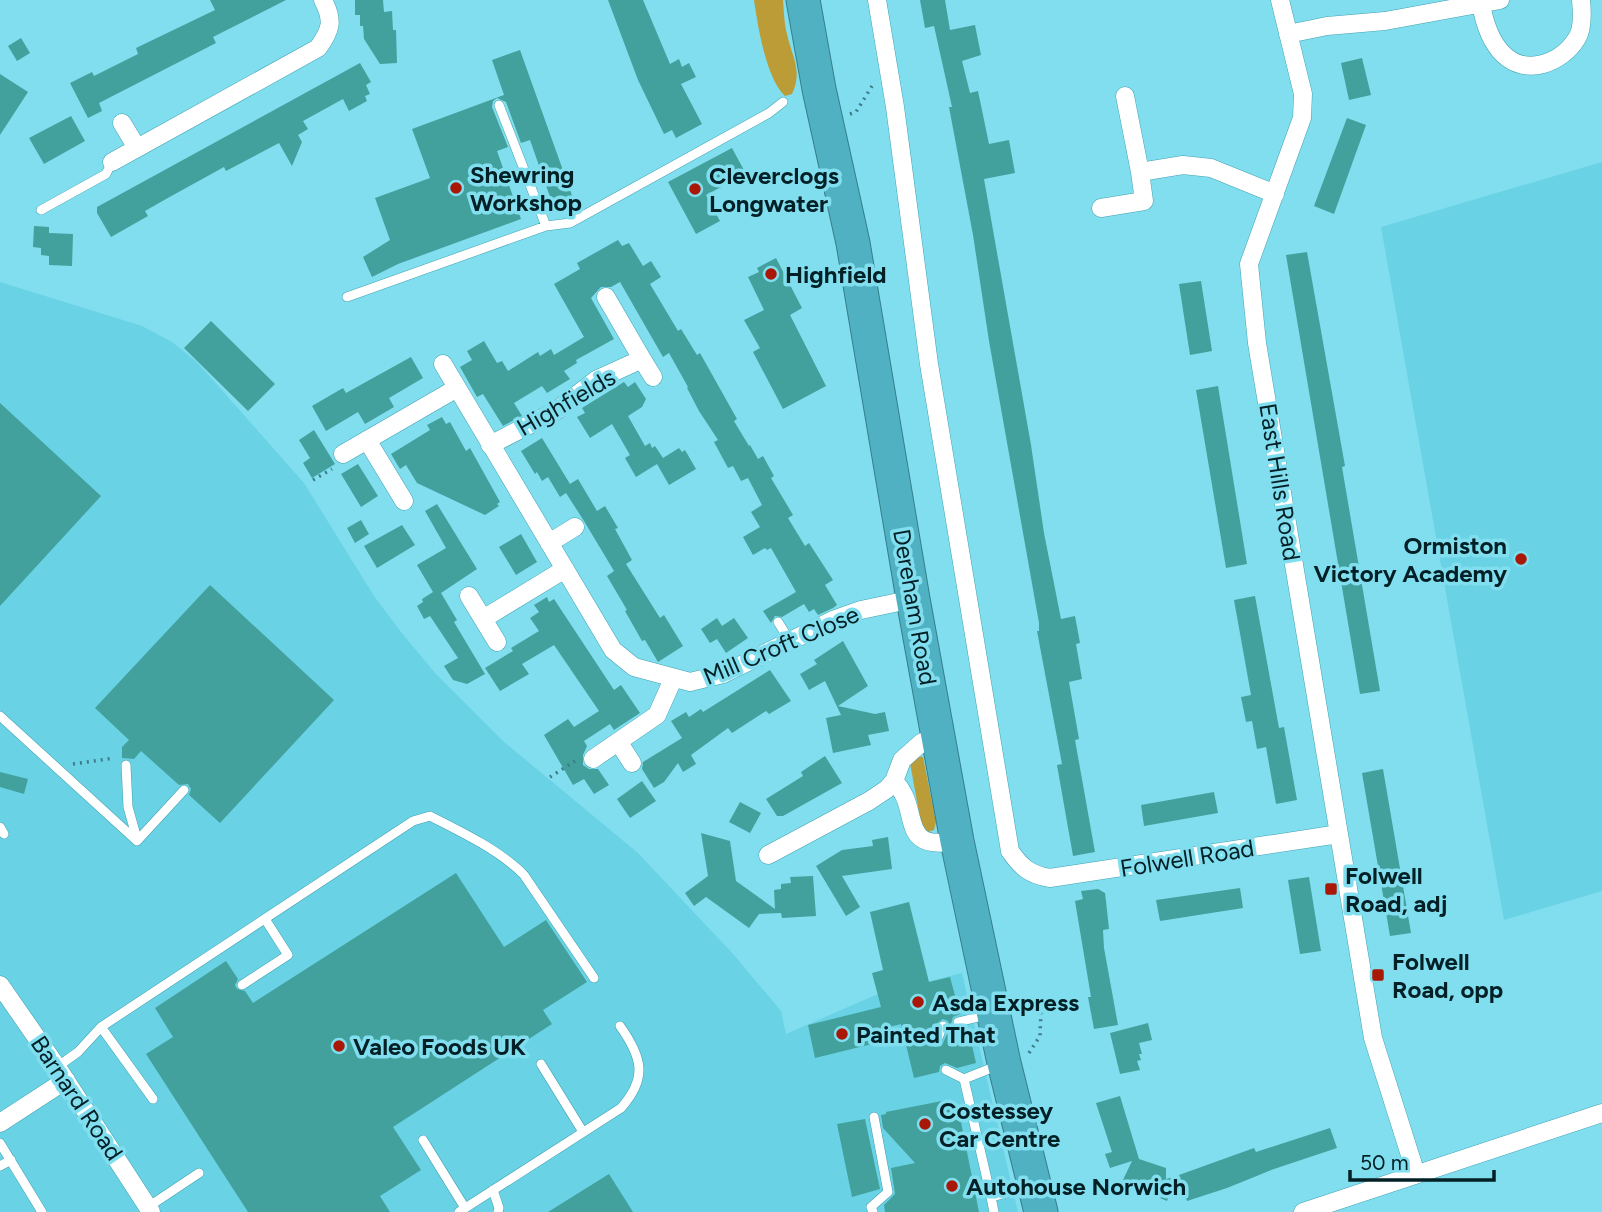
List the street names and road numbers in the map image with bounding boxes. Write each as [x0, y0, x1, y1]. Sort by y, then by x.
street label: Highfields [511, 362, 621, 442]
street label: East Hills Road [1253, 401, 1307, 563]
street label: Dereham Road [887, 527, 943, 687]
street label: Mill Croft Close [699, 599, 863, 691]
street label: Folwell Road [1118, 833, 1256, 883]
street label: Barnard Road [25, 1030, 129, 1166]

